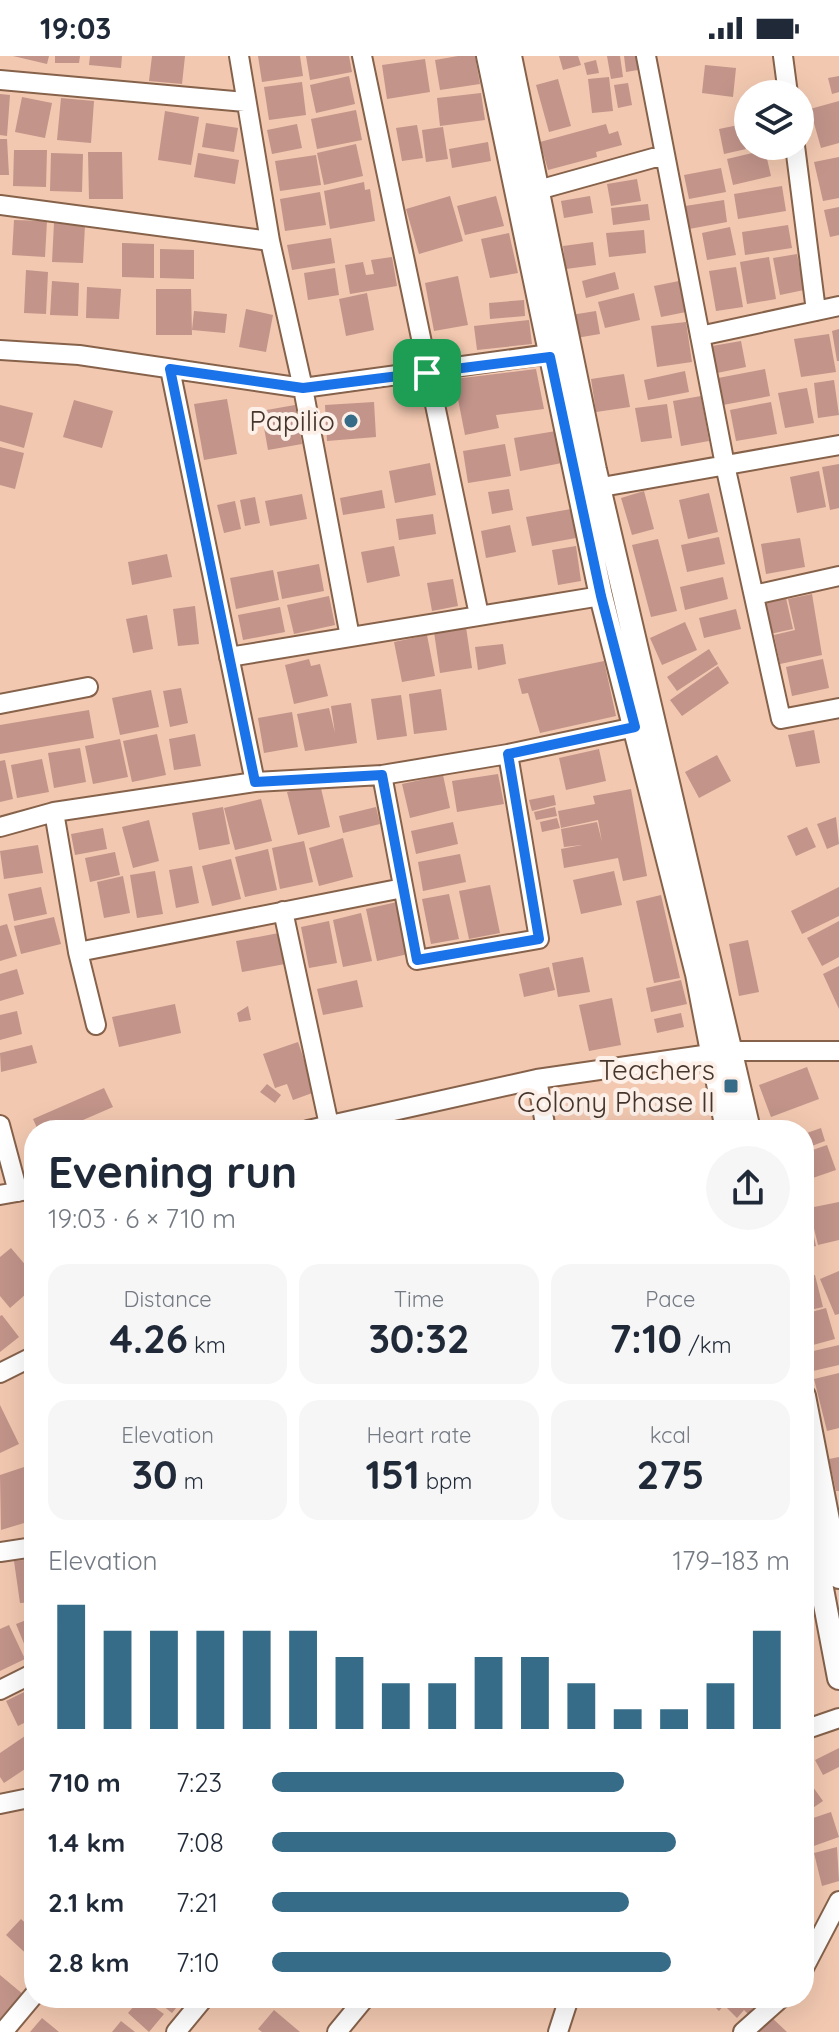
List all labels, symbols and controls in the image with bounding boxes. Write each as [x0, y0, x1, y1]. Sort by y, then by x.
text: 19:03 [40, 9, 111, 47]
map controls [734, 80, 814, 160]
button: layers [734, 80, 814, 160]
pin [393, 339, 461, 407]
icon: arrive [405, 351, 449, 395]
place label: Papilio [249, 403, 335, 438]
marker: Papilio [342, 412, 360, 430]
place label: Teachers Colony Phase II [517, 1052, 715, 1119]
marker: Teachers Colony Phase II [722, 1077, 740, 1095]
text: Evening run [48, 1144, 297, 1199]
button: share [706, 1146, 790, 1230]
text: 19:03 · 6 × 710 m [48, 1202, 236, 1235]
text: Distance [124, 1285, 212, 1313]
text: Time [394, 1285, 444, 1313]
text: Pace [645, 1285, 695, 1313]
text: 4.26 [110, 1313, 188, 1363]
text: 30:32 [368, 1313, 470, 1363]
text: 7:10 [609, 1313, 682, 1363]
text: km [188, 1331, 226, 1359]
text: /km [682, 1331, 731, 1359]
text: Elevation [121, 1421, 214, 1449]
text: Heart rate [367, 1421, 471, 1449]
text: kcal [650, 1421, 691, 1449]
text: 30 [132, 1449, 178, 1499]
text: 151 [366, 1449, 420, 1499]
text: 275 [636, 1449, 704, 1499]
text: m [178, 1467, 204, 1495]
text: bpm [420, 1467, 472, 1495]
text: Elevation [48, 1544, 158, 1577]
text: 179–183 m [672, 1544, 790, 1577]
text: 710 m [48, 1766, 121, 1799]
text: 7:23 [176, 1766, 222, 1799]
text: 1.4 km [48, 1826, 125, 1859]
text: 7:08 [176, 1826, 224, 1859]
text: 2.1 km [48, 1886, 124, 1919]
text: 7:21 [176, 1886, 218, 1919]
text: 2.8 km [48, 1946, 130, 1979]
text: 7:10 [176, 1946, 219, 1979]

